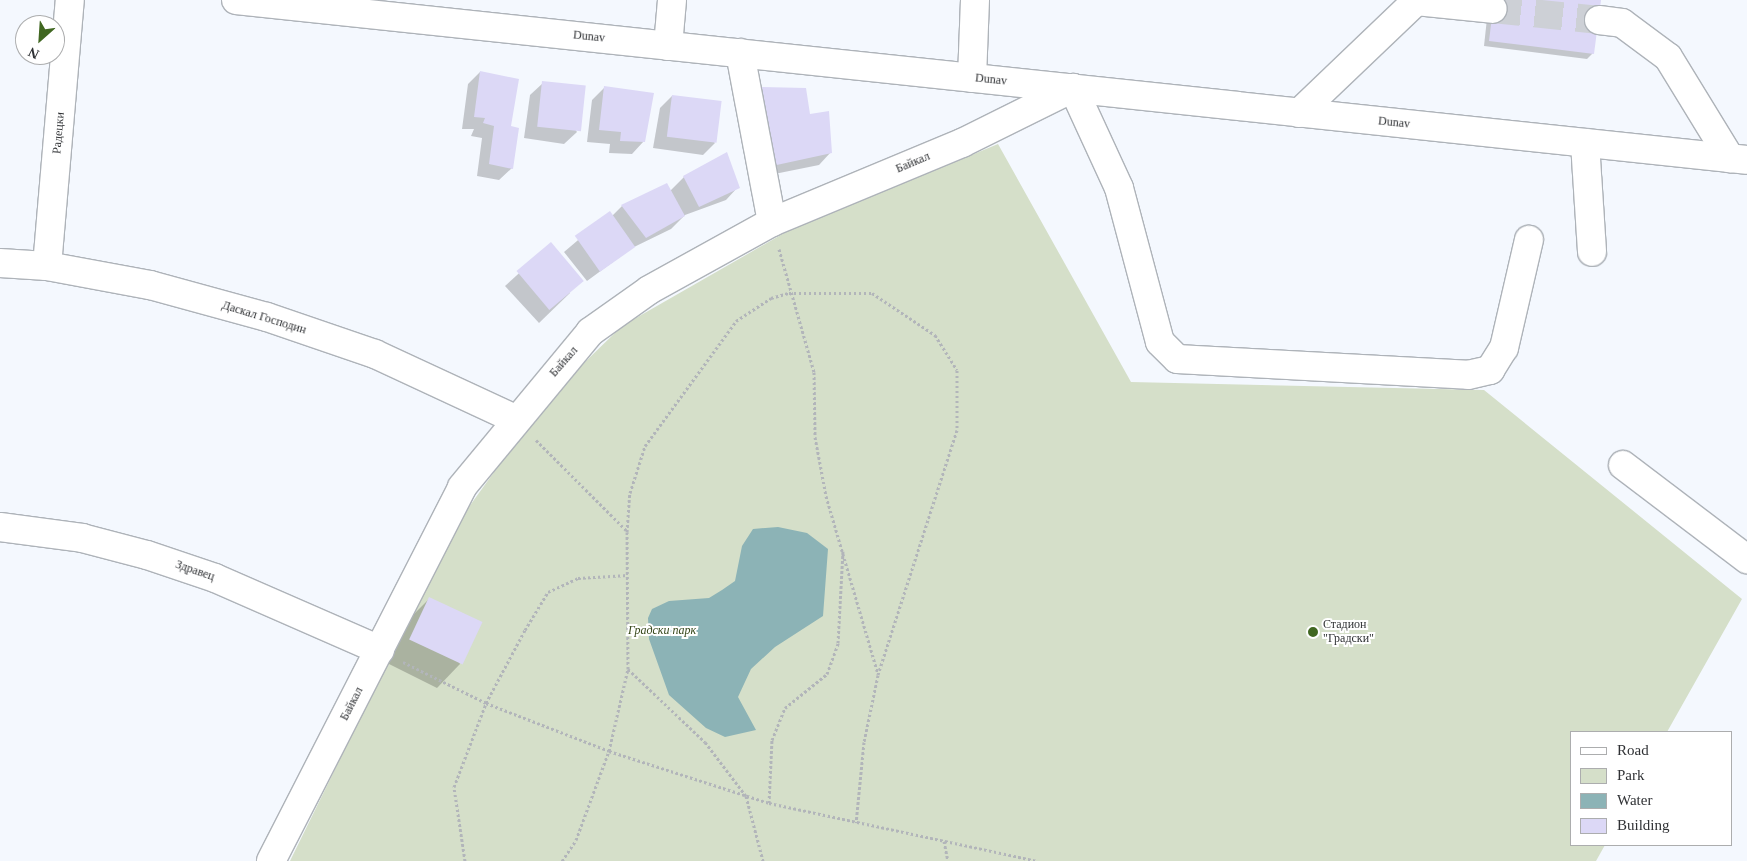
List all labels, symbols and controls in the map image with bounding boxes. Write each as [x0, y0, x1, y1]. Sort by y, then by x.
north arrow [15, 15, 65, 65]
street label: Dunav [572, 28, 606, 46]
text: N [26, 44, 41, 62]
street label: Dunav [974, 71, 1008, 89]
street label: Радецки [50, 111, 68, 155]
street label: Dunav [1377, 114, 1411, 132]
street label: Байкал [894, 149, 932, 177]
street label: Даскал Господин [220, 298, 308, 338]
street label: Байкал [547, 344, 581, 380]
street label: Здравец [174, 558, 216, 584]
place label: Стадион "Градски" [1323, 618, 1374, 646]
park label: Градски парк [628, 624, 696, 638]
marker: Стадион "Градски" [1307, 626, 1319, 638]
street label: Байкал [337, 685, 367, 723]
legend [1570, 731, 1732, 846]
text: Road [1617, 742, 1649, 758]
text: Park [1617, 767, 1645, 783]
text: Water [1617, 792, 1652, 808]
text: Building [1617, 817, 1670, 833]

